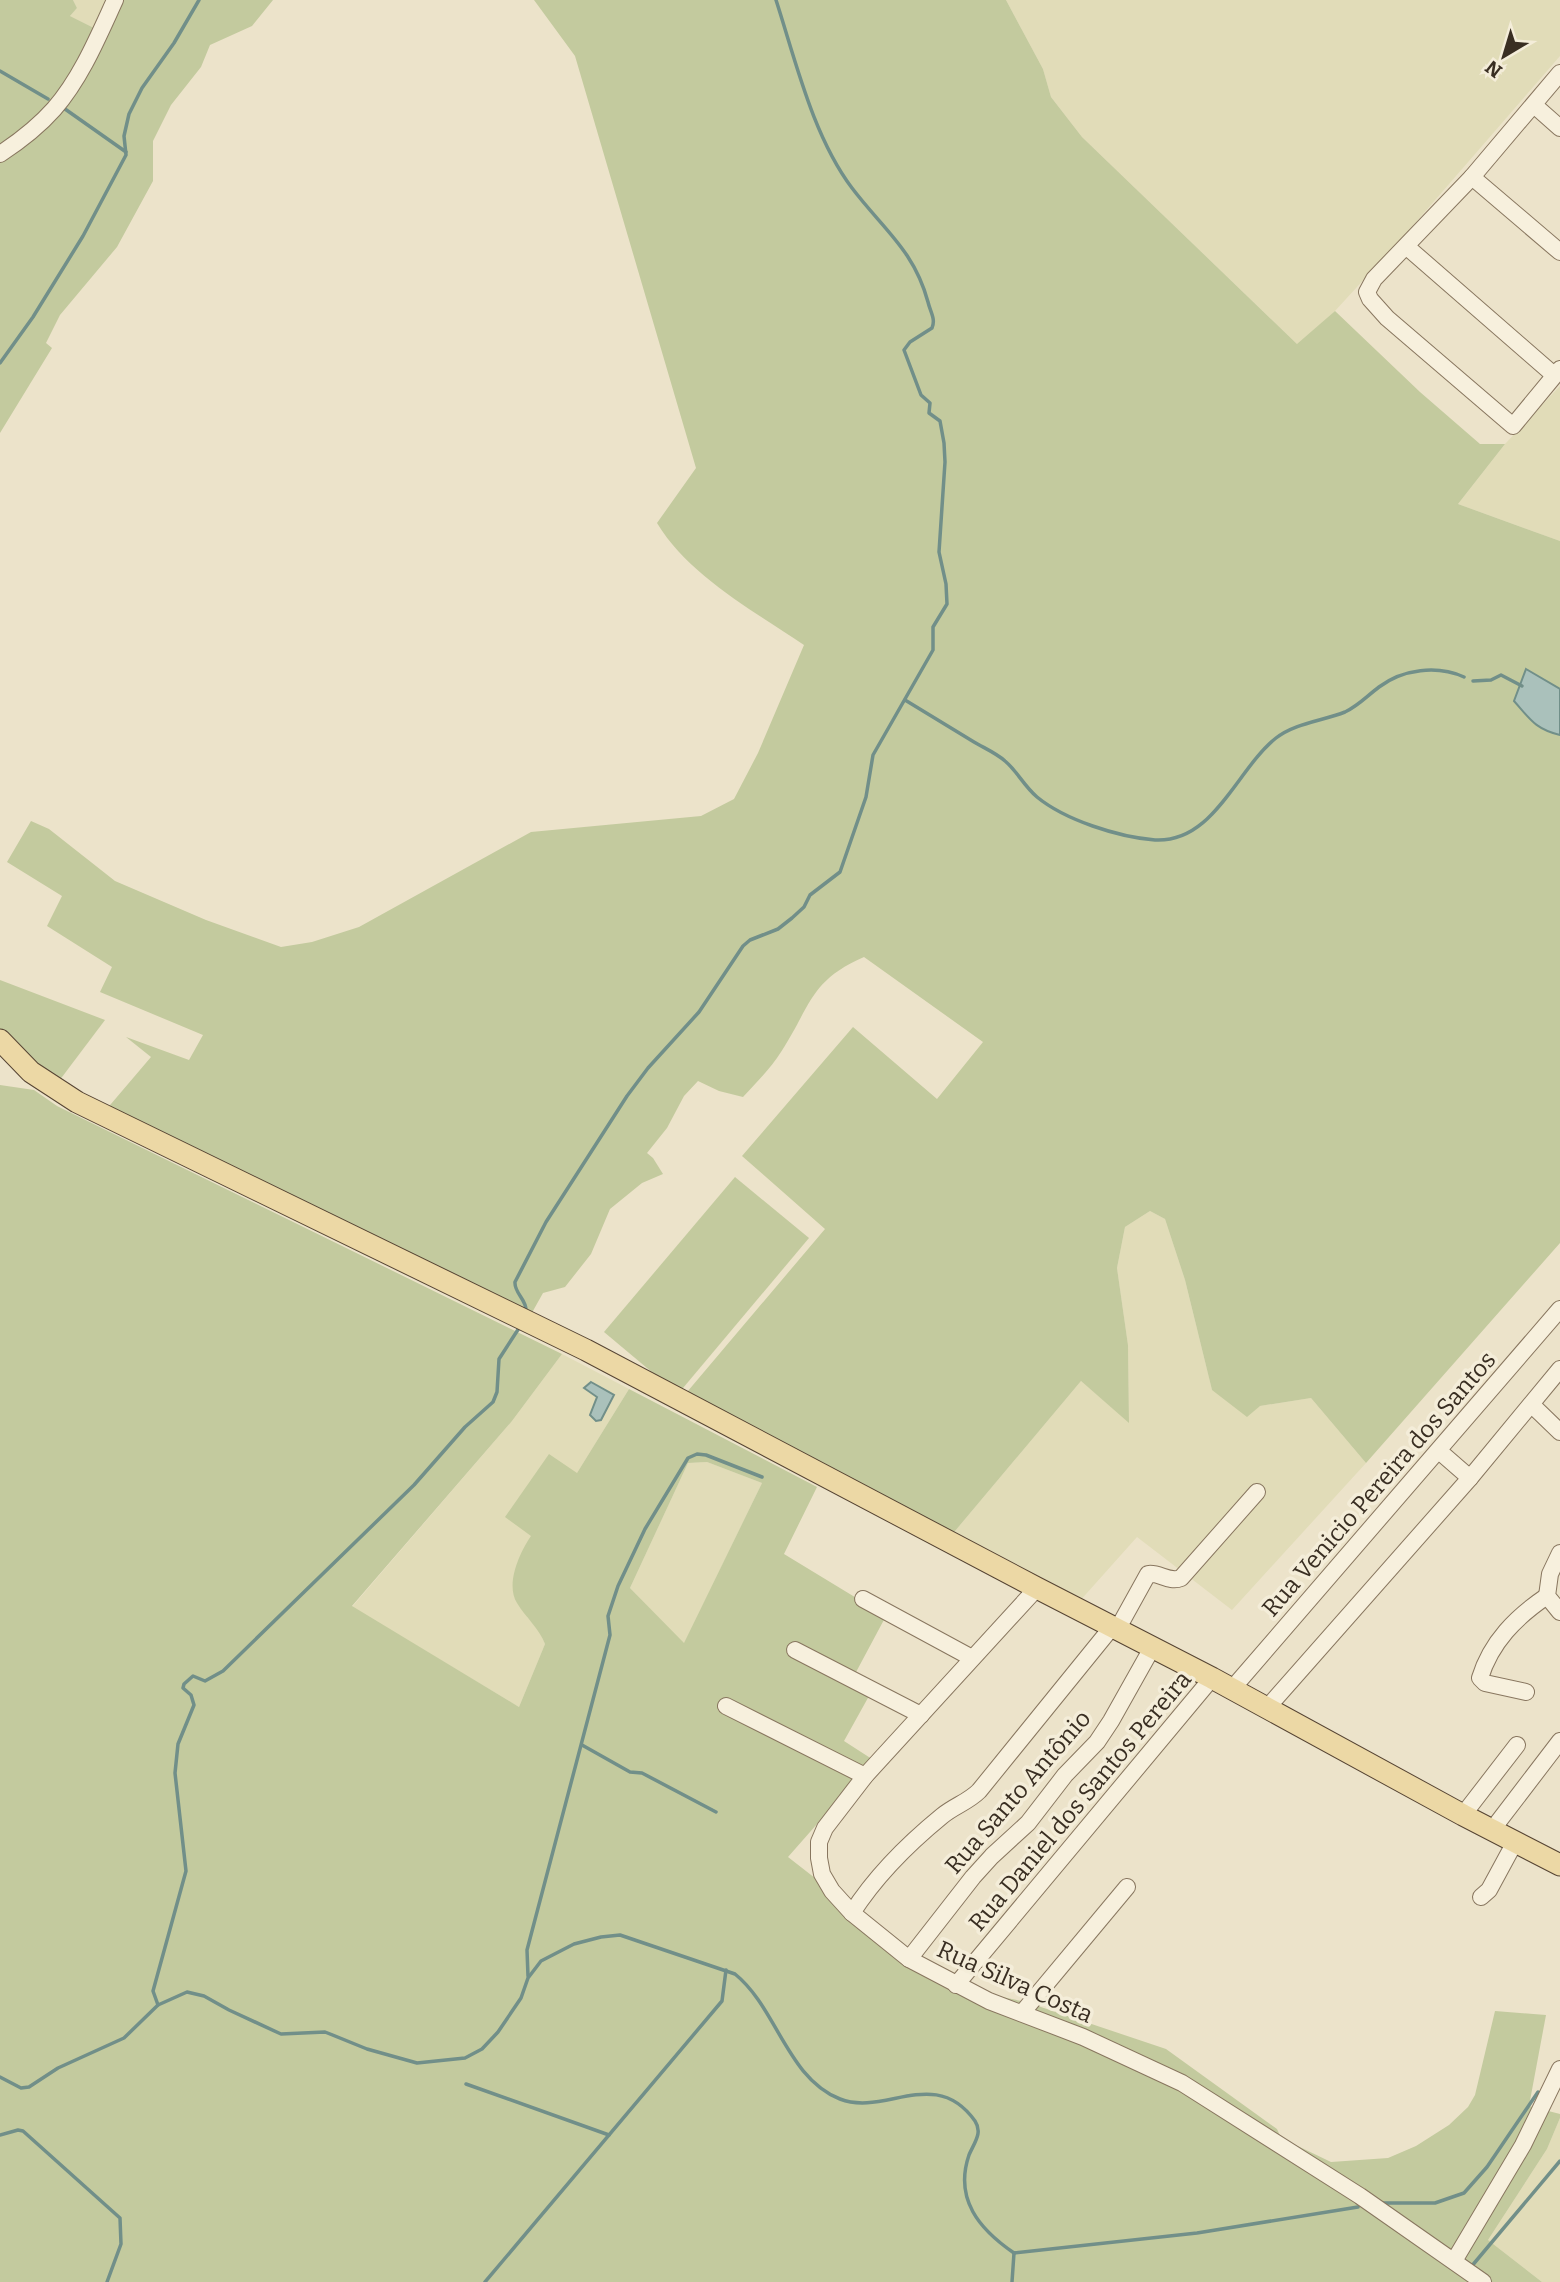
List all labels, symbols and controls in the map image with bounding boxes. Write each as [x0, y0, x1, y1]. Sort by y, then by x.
north arrow [1469, 21, 1539, 91]
text: N [1481, 55, 1507, 83]
street label: Rua Venicio Pereira dos Santos [1256, 1346, 1502, 1622]
street label: Rua Daniel dos Santos Pereira [963, 1665, 1197, 1937]
street label: Rua Santo Antônio [939, 1705, 1097, 1879]
street label: Rua Silva Costa [933, 1935, 1097, 2029]

